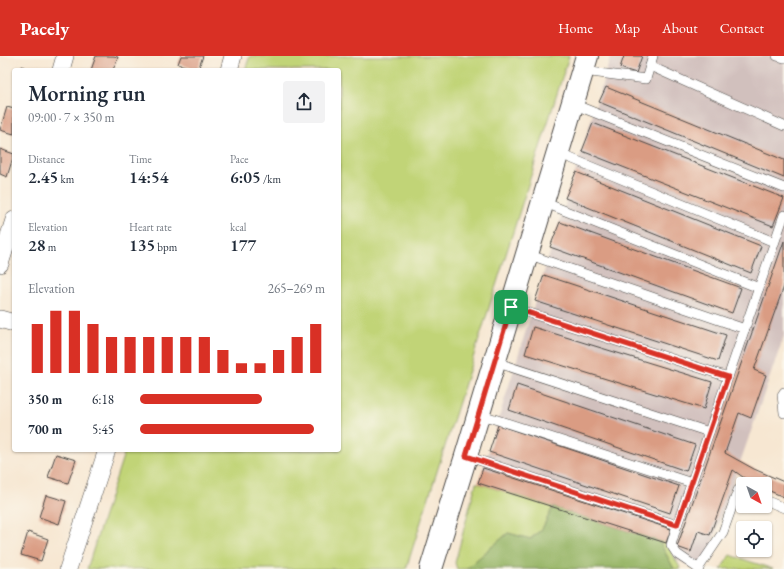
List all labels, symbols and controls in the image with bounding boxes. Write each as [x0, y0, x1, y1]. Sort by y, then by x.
text: Pacely [20, 16, 69, 41]
text: Home [558, 19, 593, 37]
text: Map [615, 19, 640, 37]
text: About [662, 19, 698, 37]
text: Contact [720, 19, 764, 37]
text: Morning run [28, 79, 146, 108]
button: share [283, 81, 325, 123]
text: 09:00 · 7 × 350 m [28, 109, 115, 126]
text: Distance [28, 152, 65, 166]
text: Time [129, 152, 152, 166]
text: Pace [230, 152, 248, 166]
text: 2.45 [28, 166, 58, 188]
text: 14:54 [129, 166, 169, 188]
text: 6:05 [230, 166, 261, 188]
text: km [58, 172, 74, 186]
text: /km [261, 172, 281, 186]
text: Elevation [28, 220, 68, 234]
text: Heart rate [129, 220, 172, 234]
text: kcal [230, 220, 247, 234]
text: 28 [28, 234, 45, 256]
text: 135 [129, 234, 155, 256]
text: 177 [230, 234, 256, 256]
text: m [45, 240, 56, 254]
text: bpm [155, 240, 177, 254]
text: Elevation [28, 280, 75, 297]
text: 265–269 m [268, 280, 325, 297]
pin [494, 290, 528, 324]
icon: arrive [500, 296, 522, 318]
text: 350 m [28, 391, 62, 408]
text: 6:18 [92, 391, 114, 408]
text: 700 m [28, 421, 62, 438]
text: 5:45 [92, 421, 114, 438]
north arrow [736, 477, 772, 513]
map controls [736, 477, 772, 557]
button: locate [736, 521, 772, 557]

